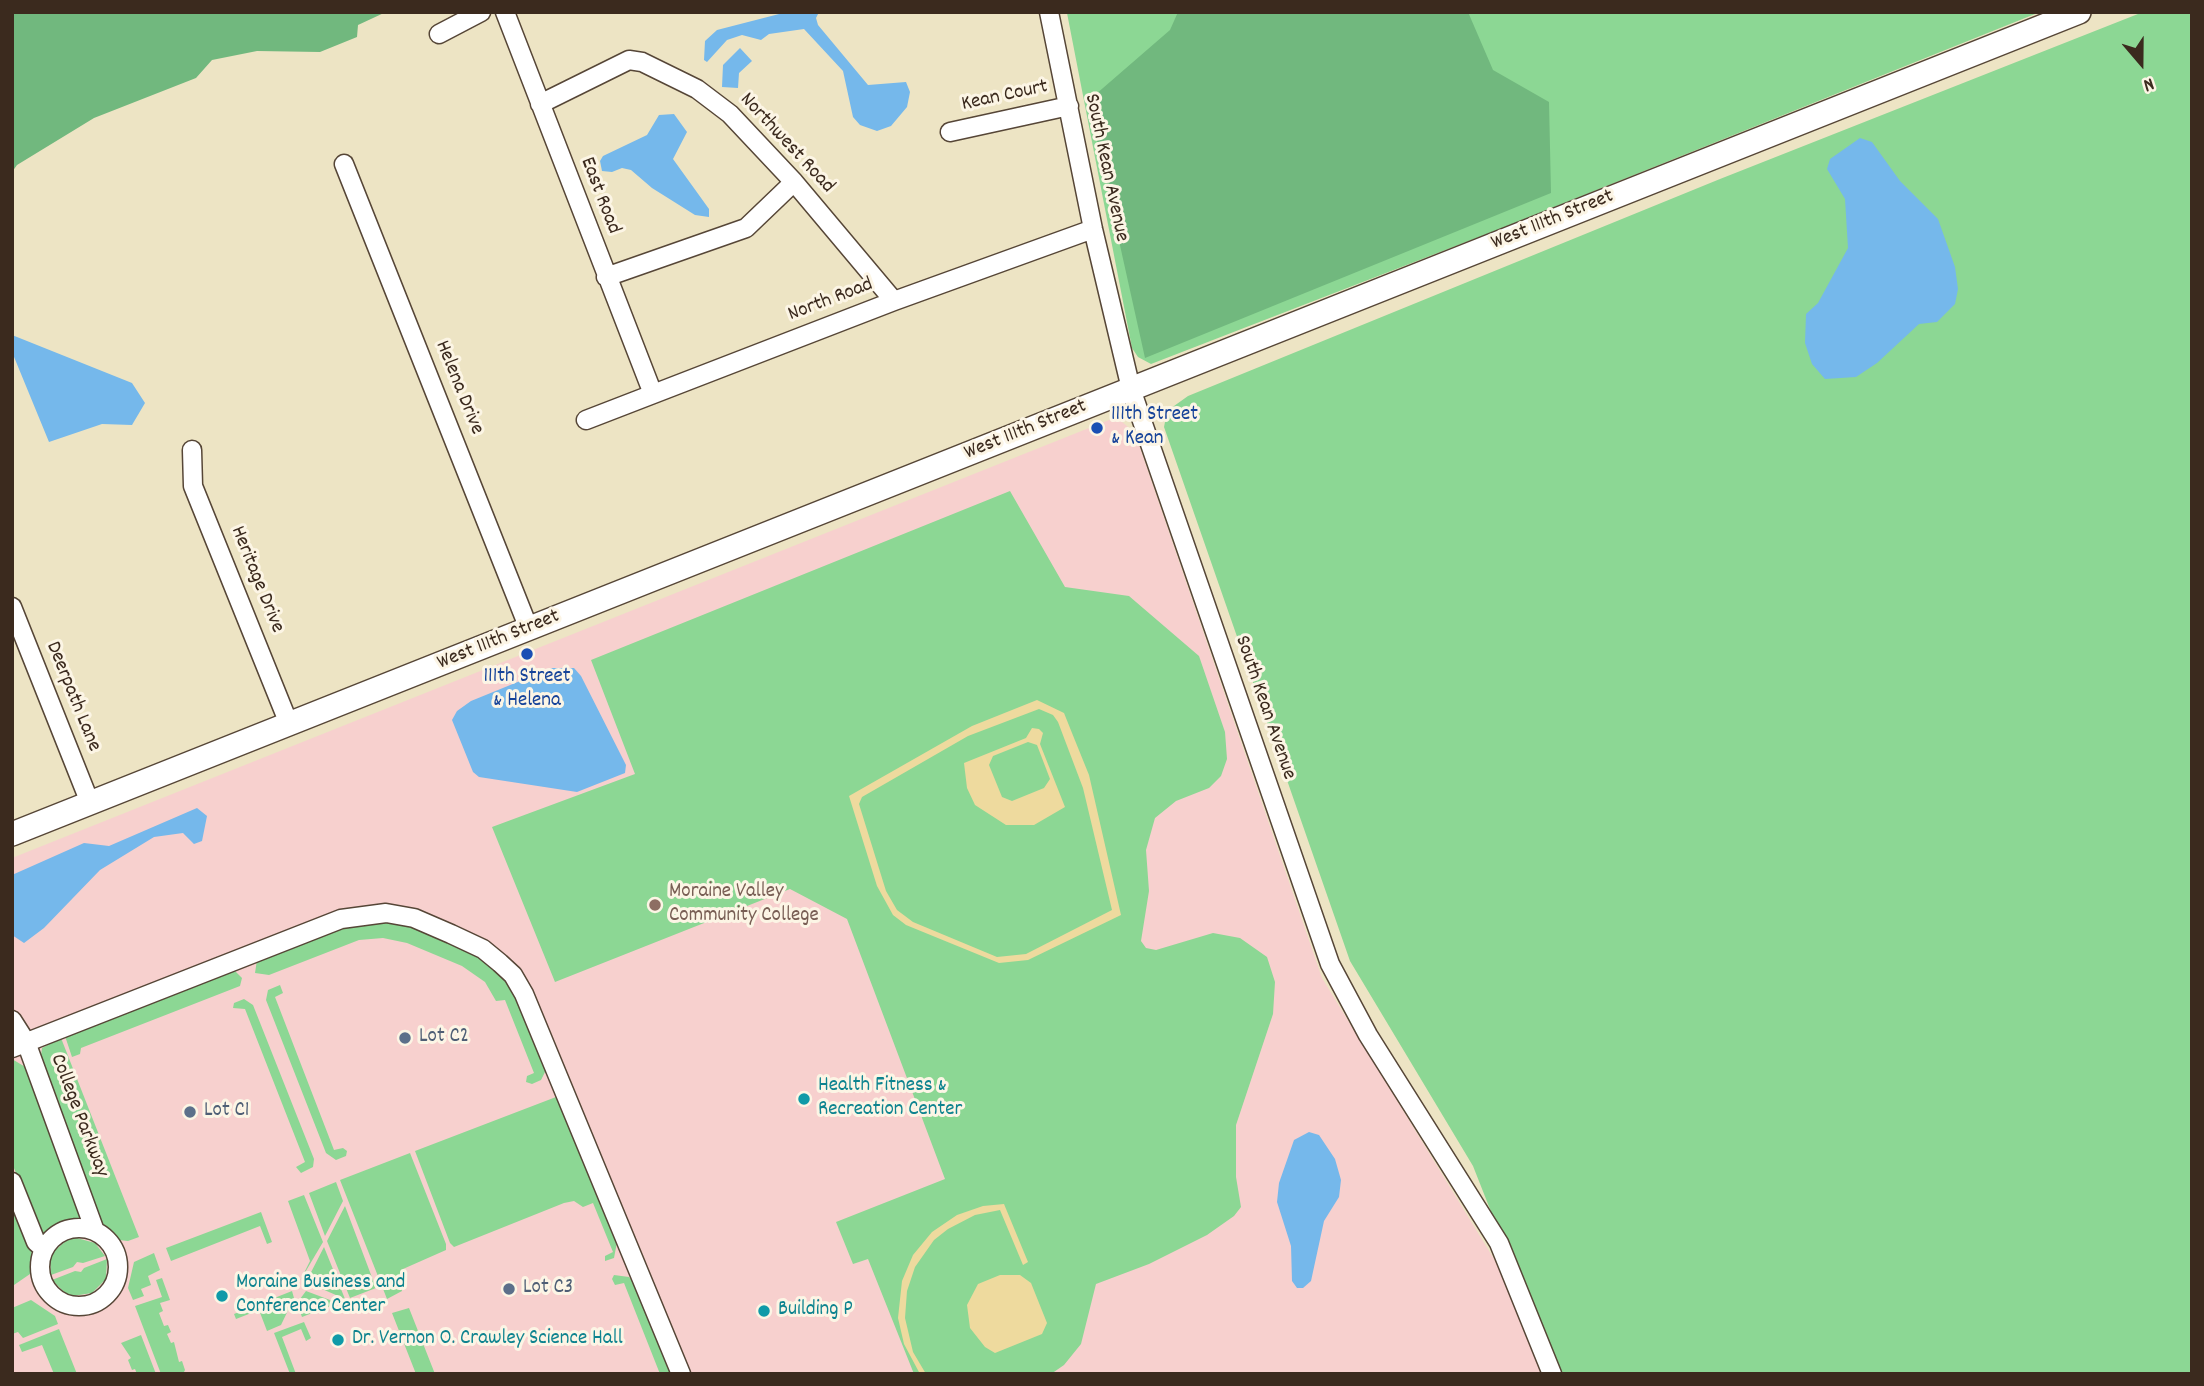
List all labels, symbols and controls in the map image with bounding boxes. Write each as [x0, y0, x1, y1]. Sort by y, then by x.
north arrow [2106, 28, 2176, 98]
text: N [2139, 69, 2157, 97]
street label: Kean Court [960, 76, 1050, 118]
street label: Northwest Road [733, 88, 839, 200]
street label: South Kean Avenue [1077, 92, 1133, 244]
street label: East Road [573, 154, 625, 238]
street label: West 111th Street [1488, 185, 1618, 257]
street label: North Road [785, 273, 877, 329]
street label: Helena Drive [428, 337, 488, 439]
street label: West 111th Street [961, 395, 1091, 467]
place label: 111th Street & Kean [1111, 403, 1198, 453]
marker: 111th Street & Kean [1089, 420, 1105, 436]
street label: Heritage Drive [223, 523, 289, 637]
street label: West 111th Street [434, 605, 564, 677]
street label: South Kean Avenue [1228, 633, 1300, 783]
street label: Deerpath Lane [39, 638, 105, 756]
marker: 111th Street & Helena [519, 646, 535, 662]
place label: 111th Street & Helena [483, 665, 571, 715]
place label: Moraine Valley Community College [669, 880, 819, 930]
marker: Moraine Valley Community College [647, 897, 663, 913]
place label: Lot C2 [419, 1025, 469, 1051]
marker: Lot C2 [397, 1030, 413, 1046]
street label: College Parkway [43, 1051, 113, 1181]
place label: Health Fitness & Recreation Center [818, 1074, 962, 1124]
marker: Health Fitness & Recreation Center [796, 1091, 812, 1107]
place label: Lot C1 [204, 1099, 249, 1125]
marker: Lot C1 [182, 1104, 198, 1120]
place label: Moraine Business and Conference Center [236, 1271, 405, 1321]
place label: Lot C3 [523, 1276, 573, 1302]
marker: Lot C3 [501, 1281, 517, 1297]
marker: Moraine Business and Conference Center [214, 1288, 230, 1304]
place label: Building P [778, 1298, 853, 1324]
marker: Building P [756, 1303, 772, 1319]
place label: Dr. Vernon O. Crawley Science Hall [352, 1327, 623, 1353]
marker: Dr. Vernon O. Crawley Science Hall [330, 1332, 346, 1348]

